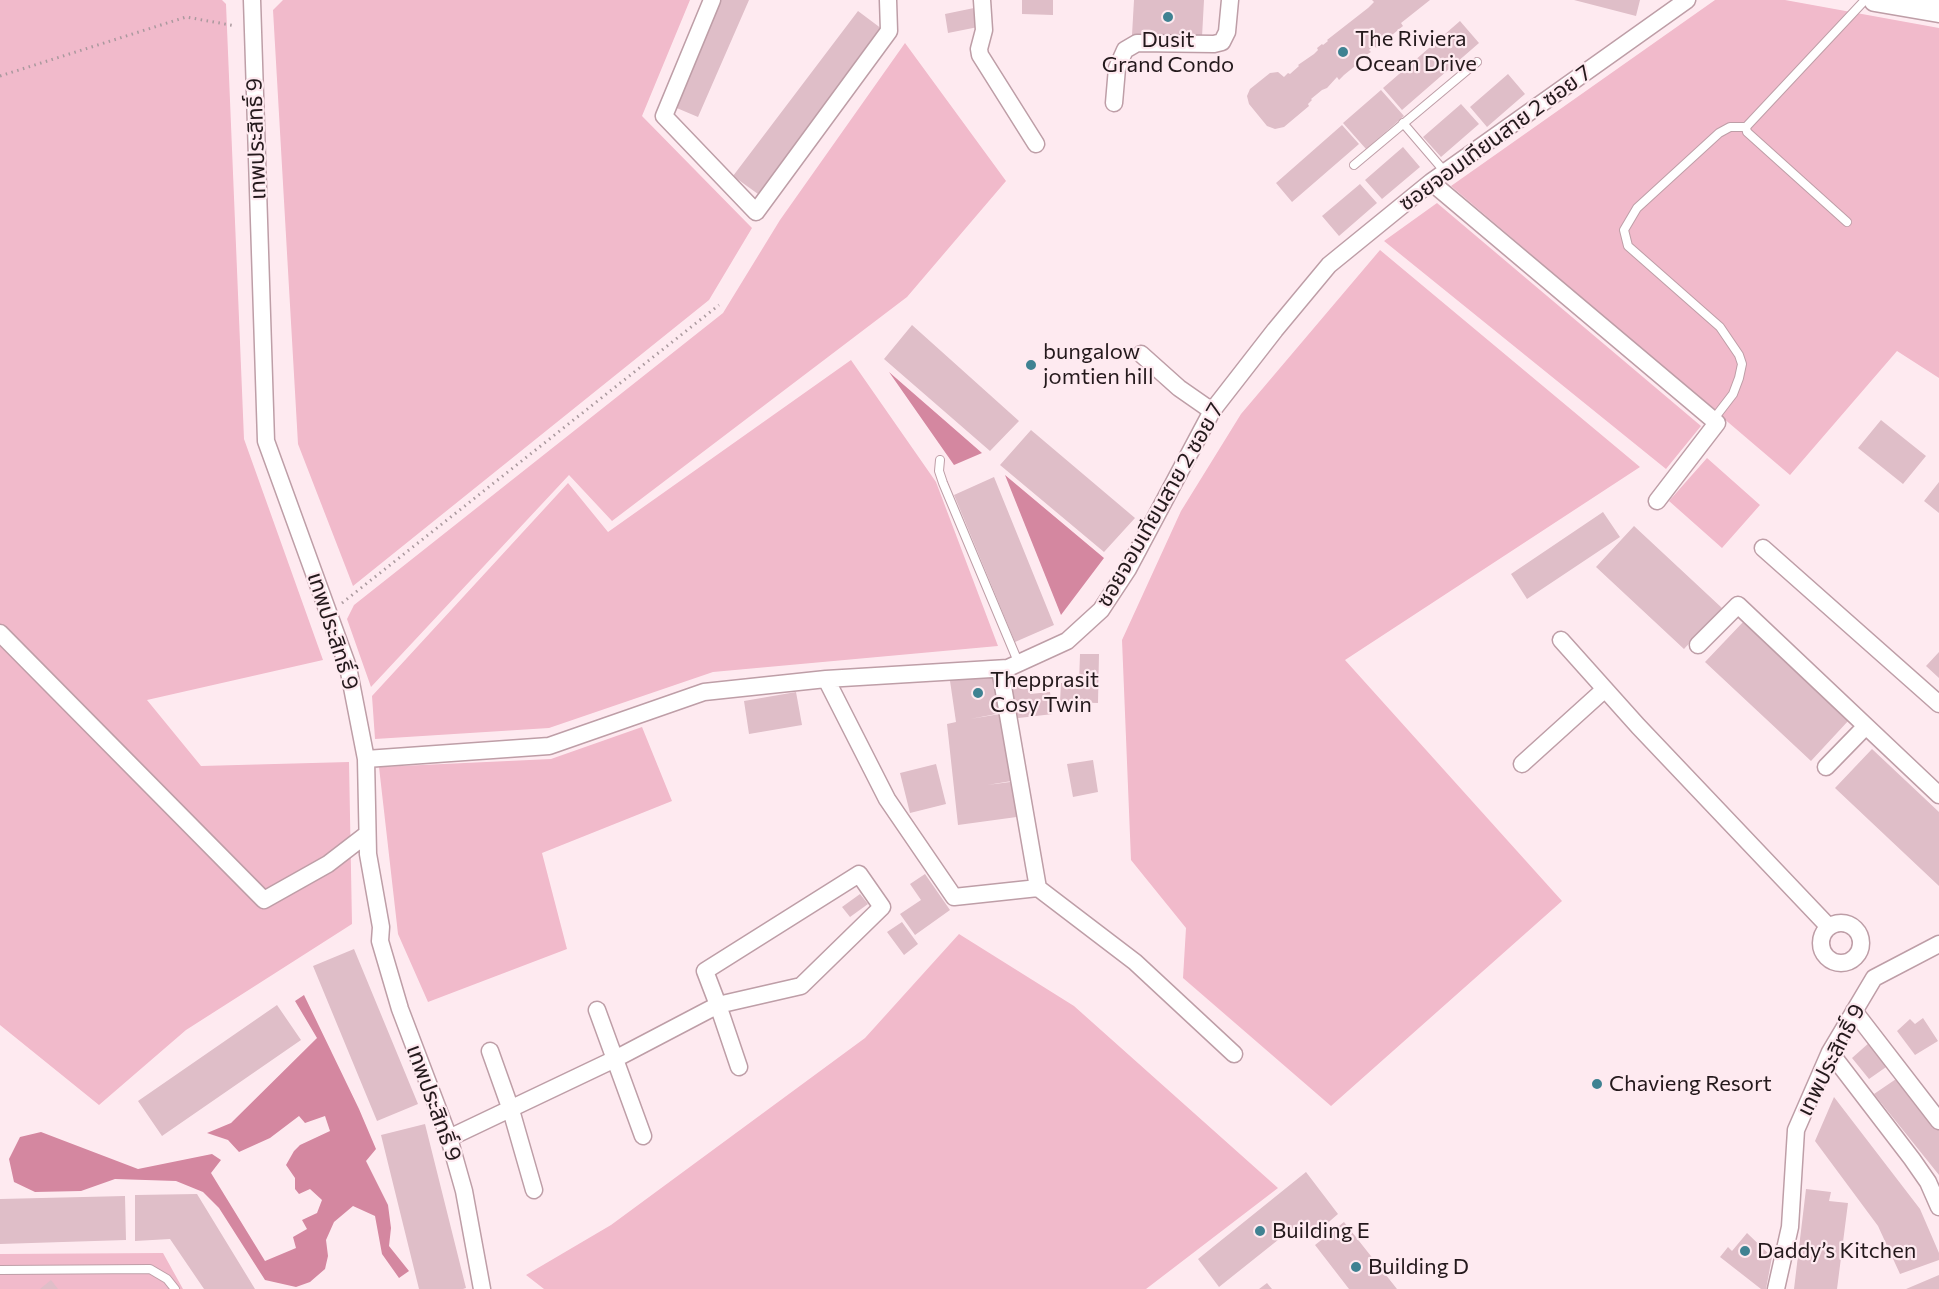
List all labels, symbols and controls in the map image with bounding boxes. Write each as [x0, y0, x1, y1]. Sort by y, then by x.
marker: Dusit Grand Condo [1161, 10, 1175, 24]
place label: The Riviera Ocean Drive [1355, 26, 1477, 78]
place label: Dusit Grand Condo [1102, 27, 1234, 78]
marker: The Riviera Ocean Drive [1336, 45, 1350, 59]
street label: ซอยจอมเทียนสาย 2 ซอย 7 [1394, 59, 1596, 217]
street label: เทพประสิทธิ์ 9 [241, 77, 271, 201]
place label: bungalow jomtien hill [1043, 339, 1153, 390]
marker: bungalow jomtien hill [1024, 358, 1038, 372]
street label: ซอยจอมเทียนสาย 2 ซอย 7 [1091, 398, 1229, 612]
street label: เทพประสิทธิ์ 9 [302, 569, 364, 693]
place label: Thepprasit Cosy Twin [990, 667, 1099, 718]
marker: Thepprasit Cosy Twin [971, 686, 985, 700]
street label: เทพประสิทธิ์ 9 [1792, 1000, 1870, 1120]
street label: เทพประสิทธิ์ 9 [401, 1041, 467, 1165]
place label: Chavieng Resort [1609, 1071, 1772, 1097]
marker: Chavieng Resort [1590, 1077, 1604, 1091]
place label: Building E [1272, 1218, 1370, 1244]
marker: Building E [1253, 1224, 1267, 1238]
place label: Daddy’s Kitchen [1757, 1238, 1916, 1264]
marker: Daddy’s Kitchen [1738, 1244, 1752, 1258]
place label: Building D [1368, 1254, 1469, 1280]
marker: Building D [1349, 1260, 1363, 1274]

